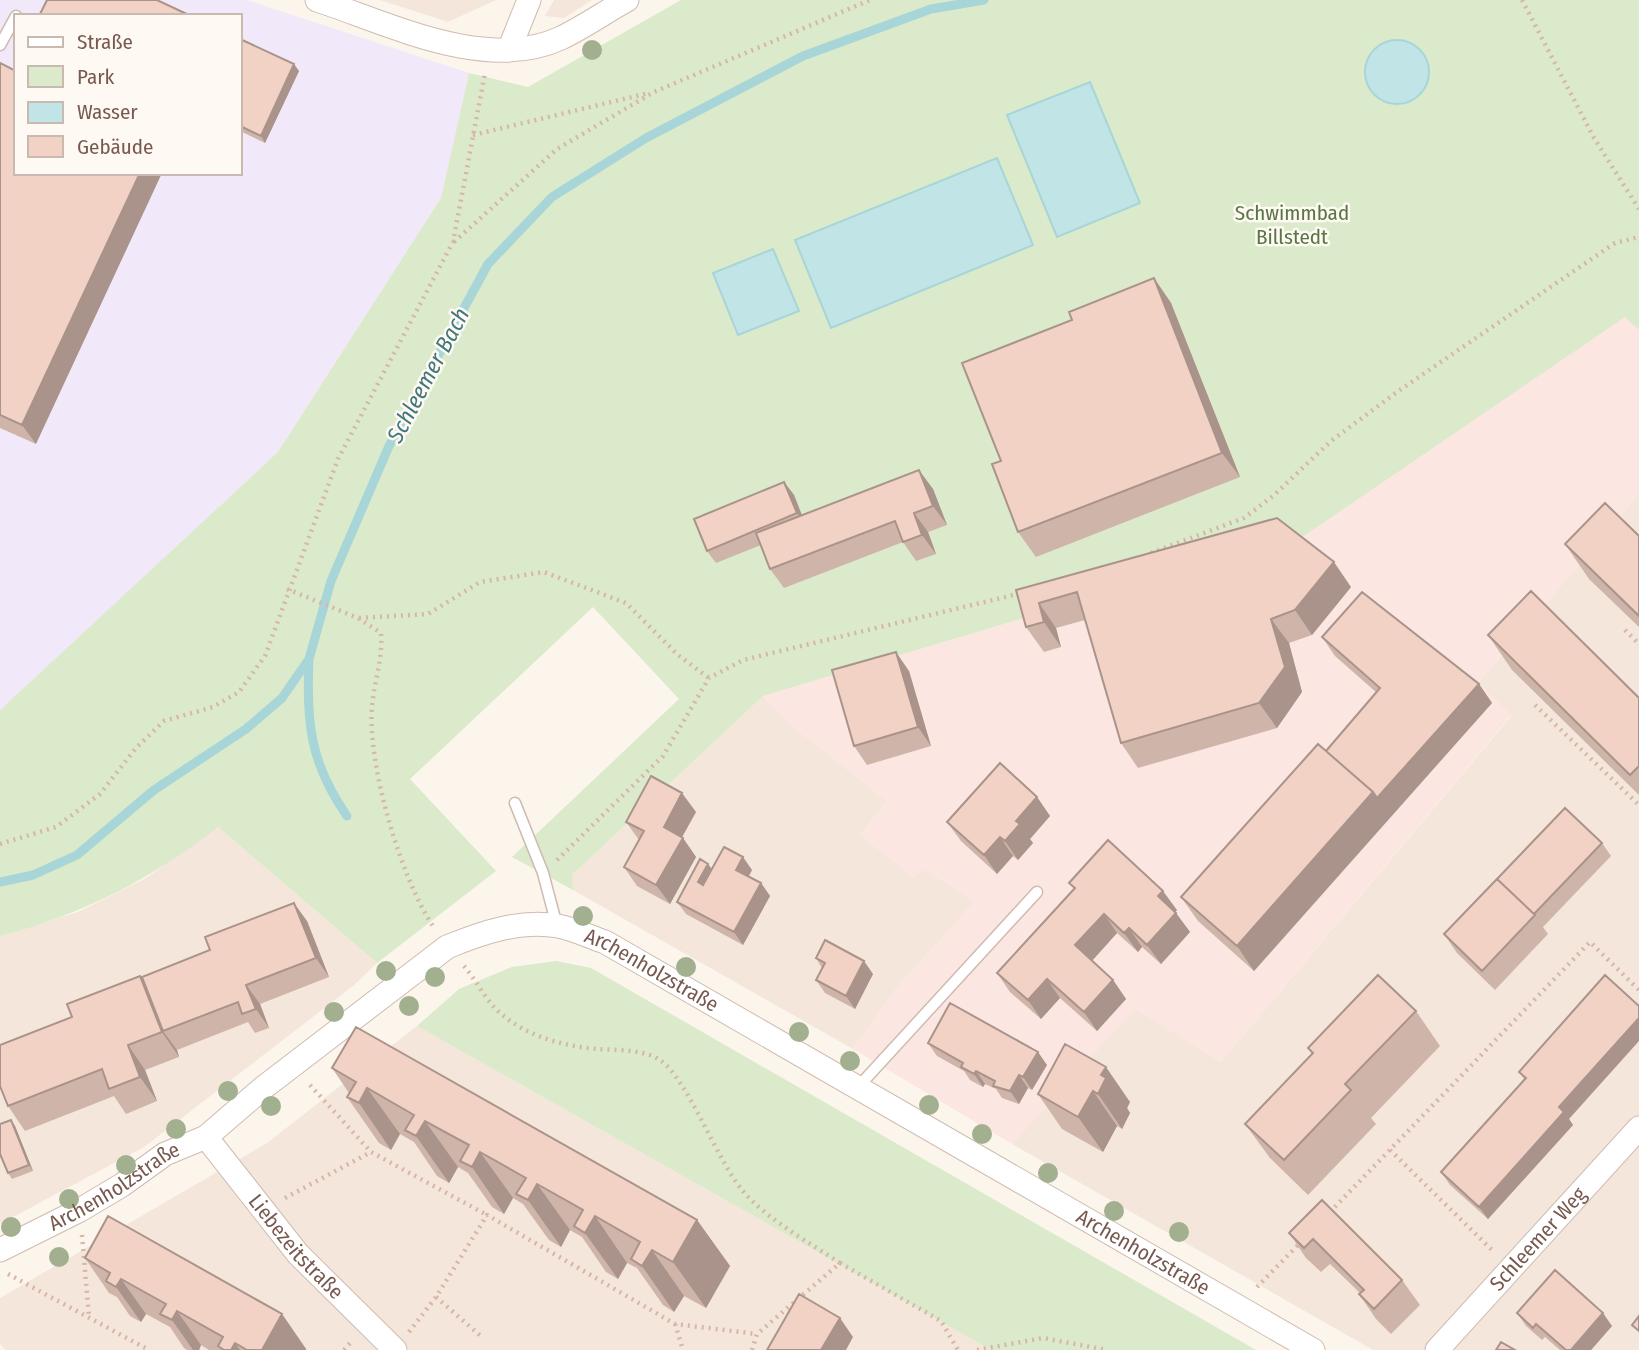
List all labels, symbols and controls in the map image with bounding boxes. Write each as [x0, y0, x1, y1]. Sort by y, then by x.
legend [14, 14, 242, 175]
text: Straße [77, 29, 133, 55]
text: Park [77, 64, 115, 90]
text: Wasser [77, 99, 138, 125]
text: Gebäude [77, 134, 153, 160]
park label: Schwimmbad Billstedt [1235, 200, 1349, 250]
water label: Schleemer Bach [380, 303, 475, 448]
street label: Archenholzstraße [581, 923, 723, 1018]
street label: Archenholzstraße [44, 1136, 183, 1237]
street label: Schleemer Weg [1484, 1182, 1592, 1296]
street label: Liebezeitstraße [243, 1189, 349, 1305]
street label: Archenholzstraße [1072, 1203, 1215, 1301]

